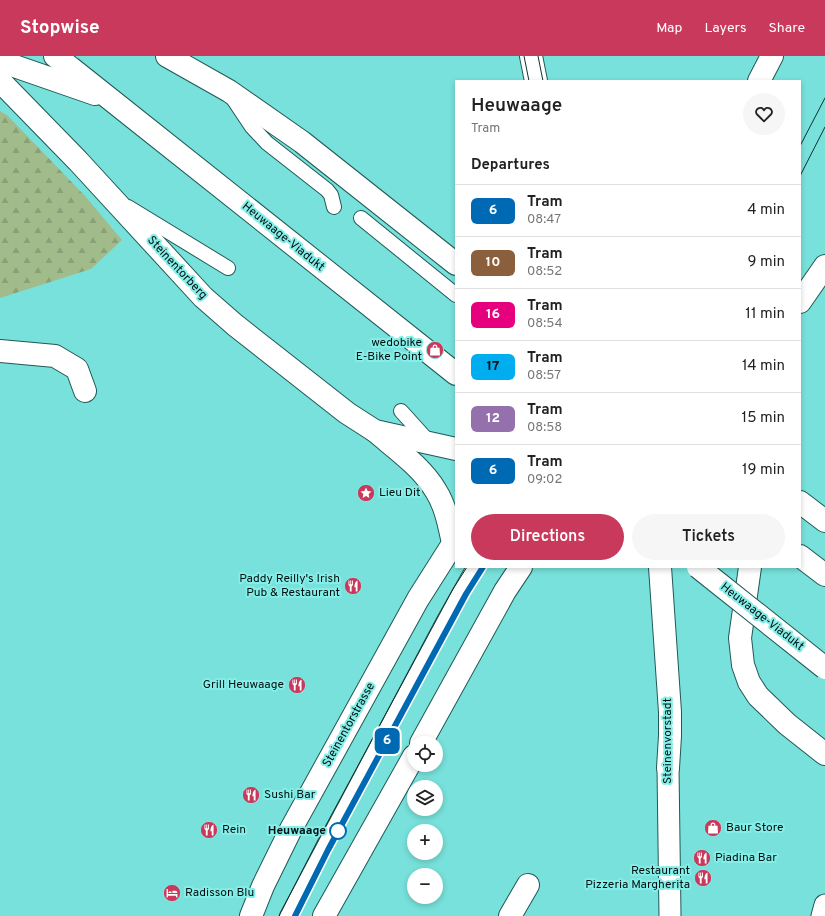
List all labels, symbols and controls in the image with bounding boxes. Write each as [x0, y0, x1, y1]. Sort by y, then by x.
text: Stopwise [20, 16, 100, 40]
text: Map [656, 20, 682, 37]
text: Layers [704, 20, 746, 37]
text: Share [768, 20, 805, 37]
button: heart [743, 93, 785, 135]
text: Heuwaage [471, 94, 562, 118]
text: Tram [471, 121, 500, 137]
text: Departures [471, 156, 550, 175]
text: Tram [527, 193, 563, 212]
street label: Heuwaage-Viadukt [238, 199, 328, 275]
text: 4 min [747, 201, 785, 220]
text: 6 [489, 202, 497, 219]
text: 08:47 [527, 212, 561, 228]
street label: Steinentorberg [143, 233, 211, 303]
text: Tram [527, 245, 563, 264]
text: 9 min [748, 253, 785, 272]
text: 10 [486, 254, 500, 271]
text: 08:52 [527, 264, 562, 280]
text: Tram [527, 297, 563, 316]
text: 11 min [745, 305, 785, 324]
text: 16 [486, 306, 500, 323]
text: 08:54 [527, 316, 563, 332]
place label: wedobike E-Bike Point [356, 335, 422, 365]
shop icon: wedobike E-Bike Point [425, 340, 445, 360]
text: Tram [527, 349, 563, 368]
text: 14 min [742, 357, 785, 376]
text: 17 [486, 358, 500, 375]
text: 08:57 [527, 368, 561, 384]
text: Tram [527, 401, 563, 420]
text: 15 min [742, 409, 785, 428]
text: 12 [486, 410, 500, 427]
text: 08:58 [527, 420, 562, 436]
text: Tram [527, 453, 563, 472]
text: 19 min [742, 461, 785, 480]
text: 6 [489, 462, 497, 479]
text: 09:02 [527, 472, 562, 488]
place icon: Lieu Dit [356, 483, 376, 503]
place label: Lieu Dit [379, 485, 421, 501]
button: Directions [471, 514, 624, 560]
button: Tickets [632, 514, 785, 560]
place label: Paddy Reilly's Irish Pub & Restaurant [239, 571, 340, 601]
restaurant icon: Paddy Reilly's Irish Pub & Restaurant [343, 576, 363, 596]
street label: Heuwaage-Viadukt [717, 579, 807, 655]
restaurant icon: Grill Heuwaage [287, 675, 307, 695]
place label: Grill Heuwaage [203, 677, 284, 693]
street label: Steinentorstrasse [319, 680, 379, 770]
street label: Steinenvorstadt [660, 698, 676, 784]
line badge: 6 [374, 728, 400, 754]
text: 6 [383, 732, 391, 749]
map controls [407, 736, 443, 904]
button: locate [407, 736, 443, 772]
button: layers [407, 780, 443, 816]
restaurant icon: Sushi Bar [241, 785, 261, 805]
place label: Sushi Bar [264, 787, 316, 803]
shop icon: Baur Store [703, 818, 723, 838]
restaurant icon: Rein [199, 820, 219, 840]
place label: Baur Store [726, 820, 784, 836]
place label: Rein [222, 822, 246, 838]
marker: Heuwaage [329, 822, 347, 840]
place label: Heuwaage [268, 823, 326, 839]
button: + [407, 824, 443, 860]
restaurant icon: Piadina Bar [692, 848, 712, 868]
place label: Piadina Bar [715, 850, 777, 866]
place label: Restaurant Pizzeria Margherita [585, 863, 690, 893]
button: − [407, 868, 443, 904]
restaurant icon: Restaurant Pizzeria Margherita [693, 868, 713, 888]
hotel icon: Radisson Blu [162, 883, 182, 903]
place label: Radisson Blu [185, 885, 254, 901]

